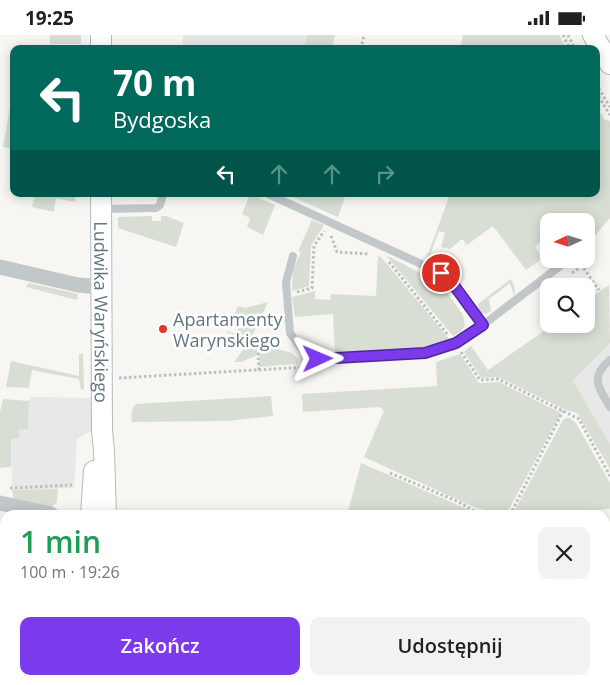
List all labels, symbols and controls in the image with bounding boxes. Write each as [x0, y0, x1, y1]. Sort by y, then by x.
text: 19:25 [25, 5, 74, 31]
text: 70 m [113, 59, 196, 106]
icon: left [30, 65, 95, 130]
text: Bydgoska [113, 104, 211, 134]
icon: left [212, 160, 240, 188]
icon: ahead [265, 160, 293, 188]
icon: ahead [318, 160, 346, 188]
icon: right [371, 160, 399, 188]
north arrow [540, 213, 595, 267]
map controls [540, 213, 595, 333]
street label: Ludwika Waryńskiego [89, 221, 114, 403]
pin [420, 252, 462, 294]
icon: arrive [427, 259, 455, 287]
button: search [540, 278, 595, 333]
place label: Apartamenty Warynskiego [173, 307, 283, 352]
marker: Apartamenty Warynskiego [157, 323, 169, 335]
position arrow [291, 332, 343, 384]
text: 1 min [20, 521, 101, 562]
button: close [538, 527, 590, 579]
text: 100 m · 19:26 [20, 561, 120, 583]
button: Zakończ [20, 617, 300, 675]
button: Udostępnij [310, 617, 590, 675]

